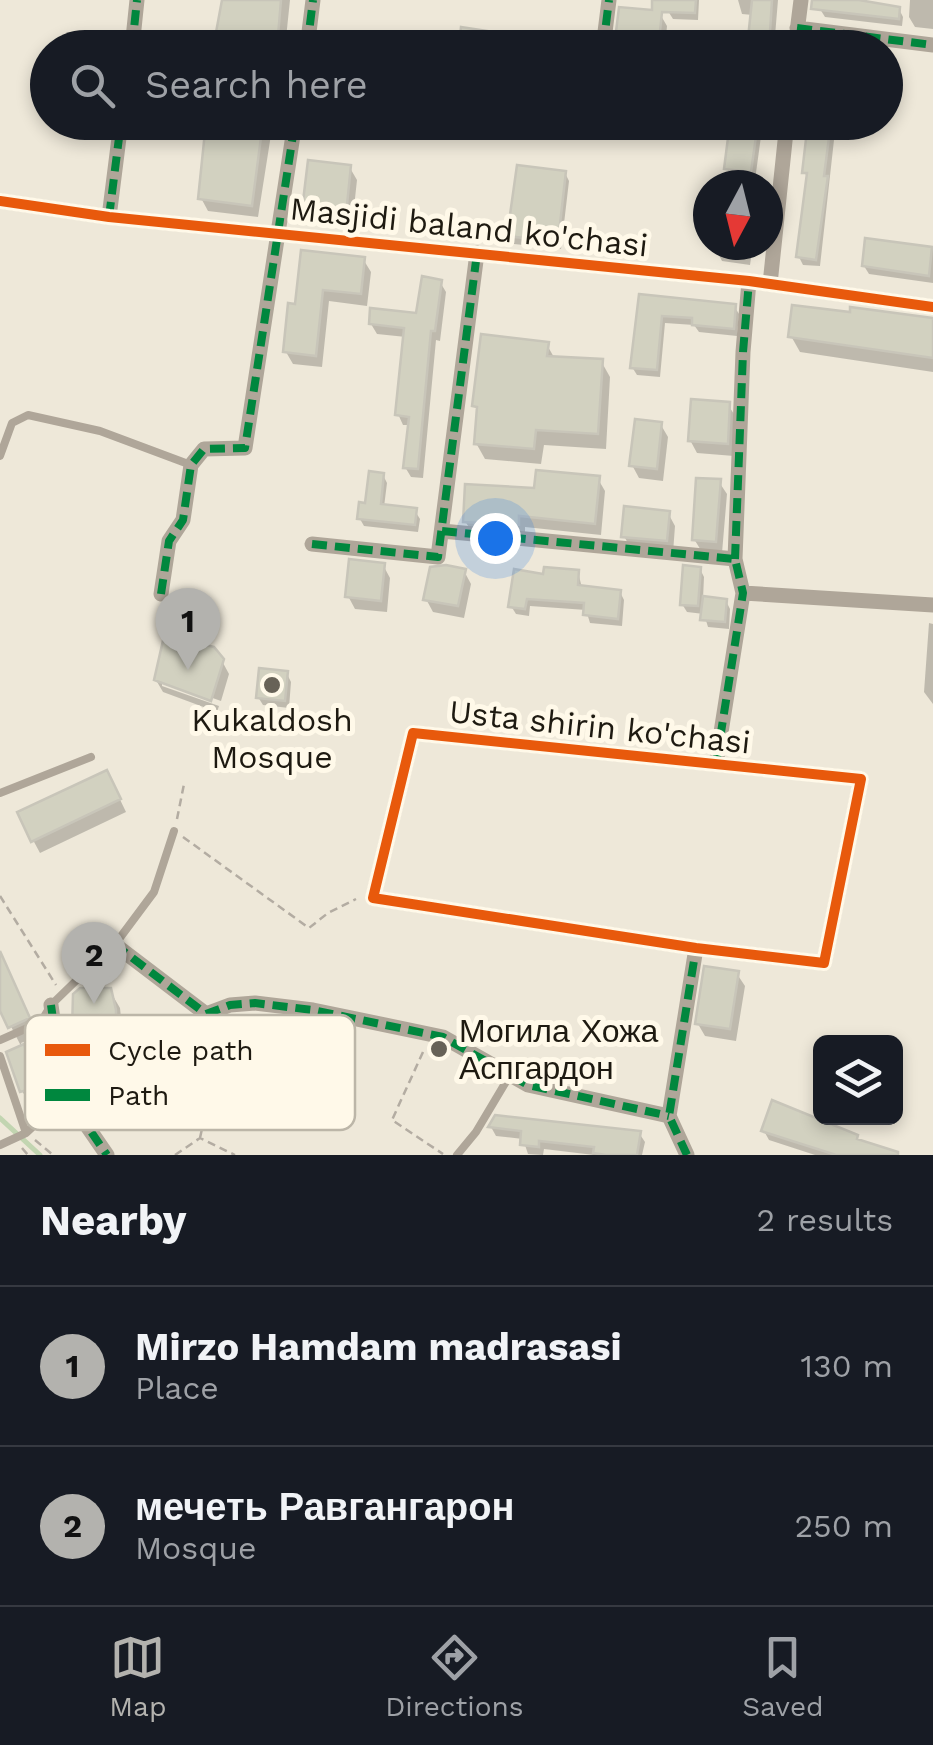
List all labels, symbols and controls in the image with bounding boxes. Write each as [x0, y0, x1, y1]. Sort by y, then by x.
search box [30, 30, 903, 140]
icon: search [65, 58, 120, 113]
text: Search here [145, 63, 368, 107]
north arrow [693, 170, 783, 260]
street label: Masjidi baland ko'chasi [288, 189, 650, 265]
your location [470, 513, 521, 564]
pin: 1 [156, 588, 220, 670]
marker: Kukaldosh Mosque [261, 674, 283, 696]
street label: Usta shirin ko'chasi [448, 692, 752, 762]
place label: Kukaldosh Mosque [191, 701, 353, 776]
pin: 2 [62, 922, 126, 1004]
place label: Могила Хожа Аспгардон [459, 1012, 659, 1087]
legend [25, 1015, 355, 1130]
text: Cycle path [108, 1034, 254, 1067]
map controls [813, 1035, 903, 1125]
button: layers [813, 1035, 903, 1125]
marker: Могила Хожа Аспгардон [428, 1038, 450, 1060]
text: Path [108, 1079, 169, 1112]
text: Nearby [40, 1196, 187, 1245]
text: 2 results [756, 1201, 893, 1239]
text: Mirzo Hamdam madrasasi [135, 1325, 622, 1369]
text: 1 [66, 1347, 79, 1385]
text: 130 m [801, 1347, 893, 1385]
text: Place [135, 1369, 219, 1407]
text: мечеть Равгангарон [135, 1485, 514, 1529]
text: 2 [63, 1507, 82, 1545]
text: 250 m [794, 1507, 893, 1545]
text: Mosque [135, 1529, 256, 1567]
tab: Map [109, 1630, 167, 1723]
tab: Directions [385, 1630, 524, 1723]
tab: Saved [742, 1630, 824, 1723]

